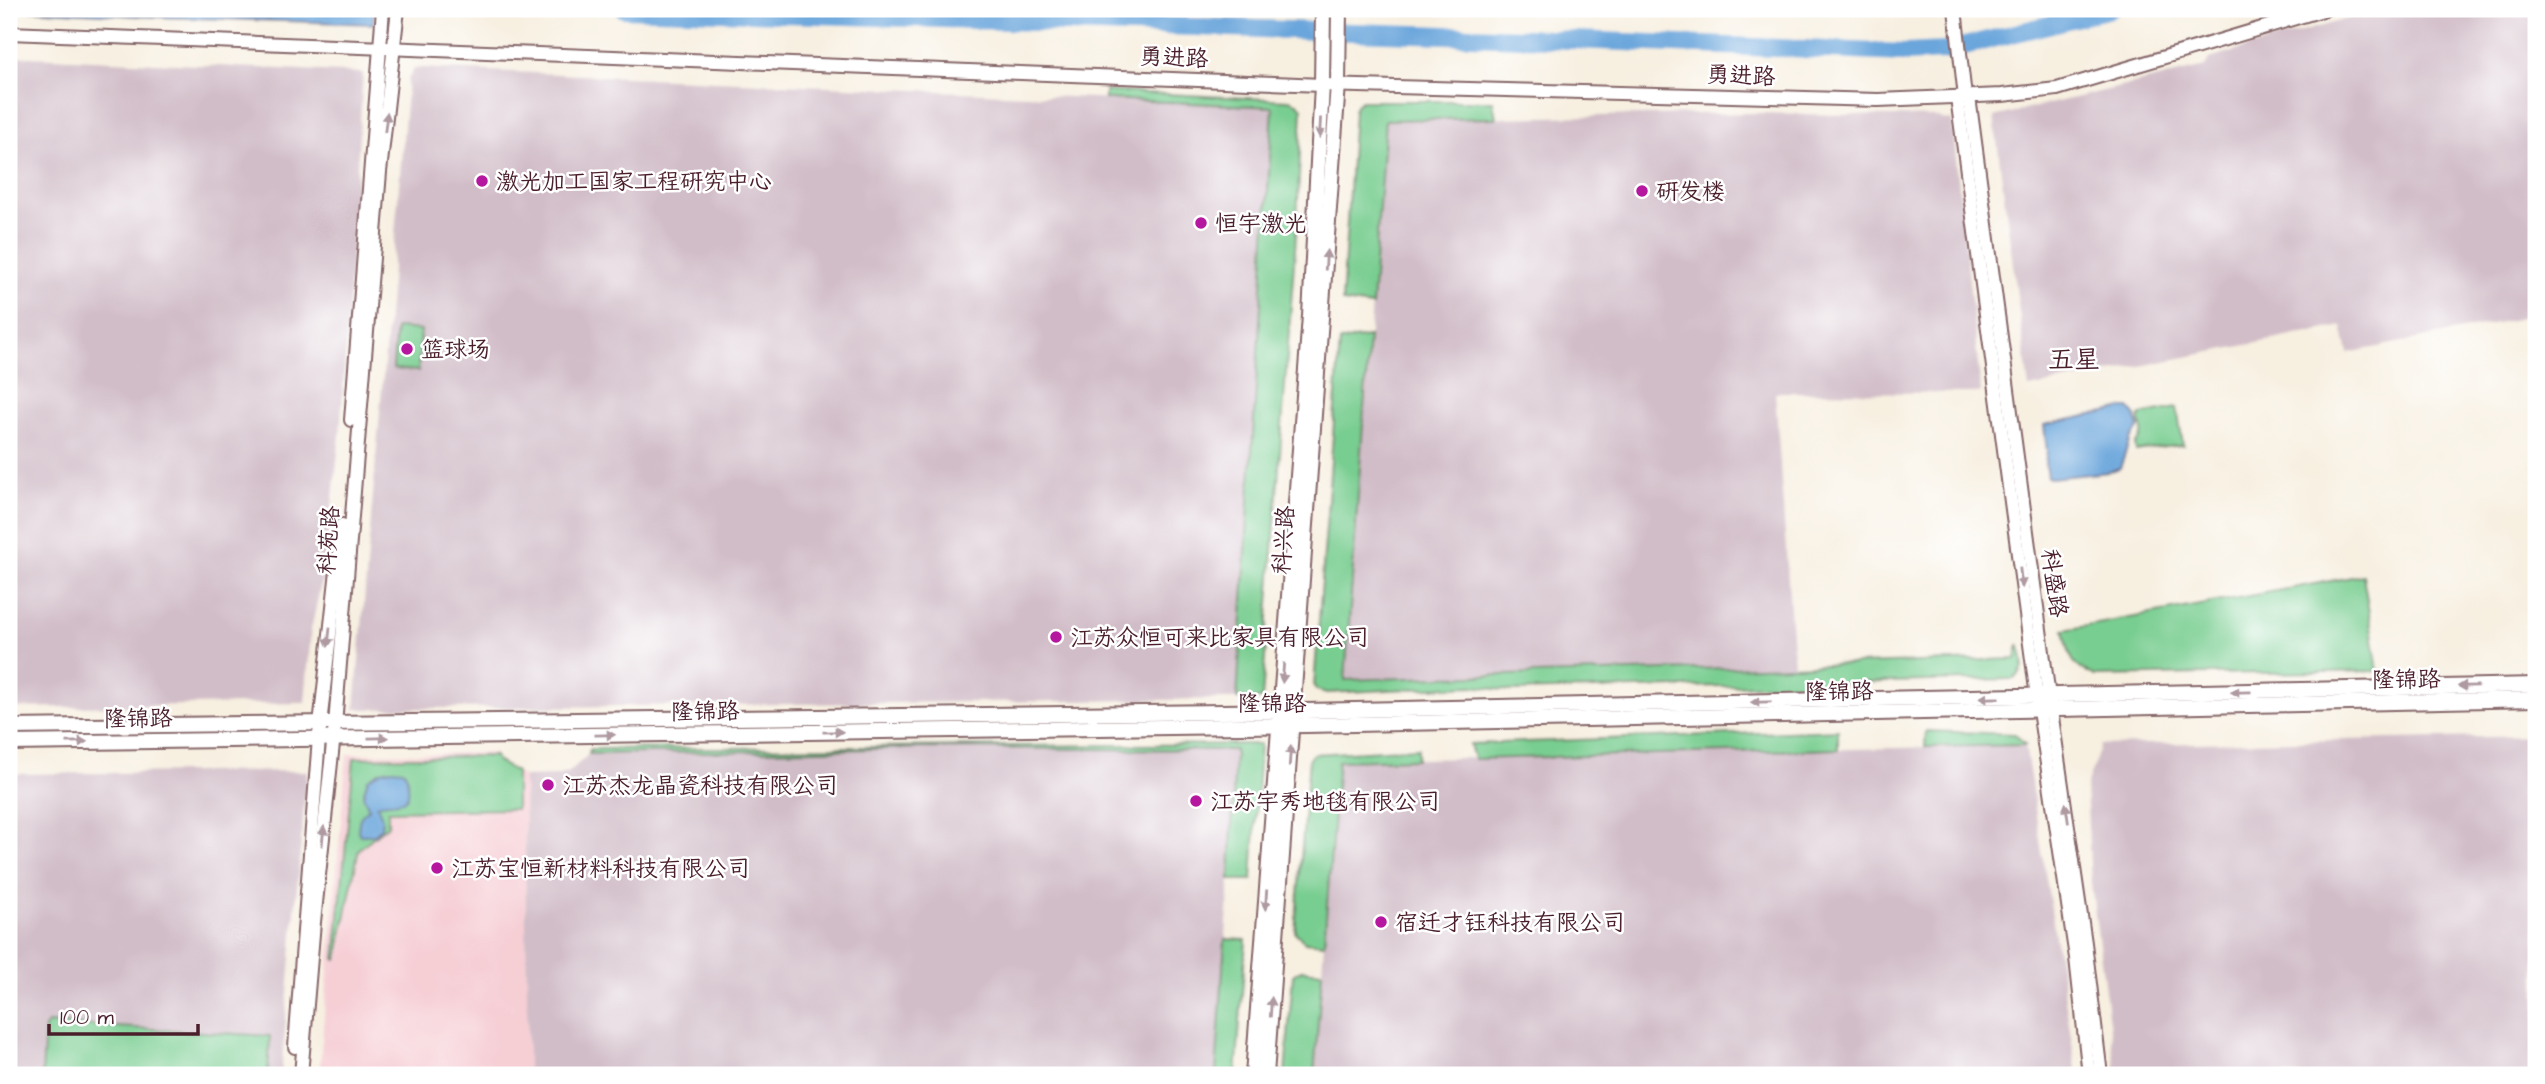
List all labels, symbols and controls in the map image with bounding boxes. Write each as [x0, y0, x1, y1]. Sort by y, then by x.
street label: 勇进路 [1139, 41, 1209, 75]
street label: 勇进路 [1706, 59, 1776, 93]
one-way arrow [381, 111, 392, 133]
one-way arrow [1314, 118, 1325, 140]
place label: 激光加工国家工程研究中心 [496, 166, 772, 198]
marker: 激光加工国家工程研究中心 [474, 173, 490, 189]
place label: 研发楼 [1656, 176, 1725, 208]
marker: 研发楼 [1634, 183, 1650, 199]
place label: 恒宇激光 [1215, 208, 1307, 240]
marker: 恒宇激光 [1193, 215, 1209, 231]
one-way arrow [1321, 249, 1332, 271]
place label: 篮球场 [421, 334, 490, 366]
marker: 篮球场 [399, 341, 415, 357]
district label: 五星 [2048, 342, 2100, 378]
street label: 科苑路 [311, 505, 347, 576]
street label: 科兴路 [1266, 505, 1302, 576]
street label: 科盛路 [2033, 547, 2075, 620]
one-way arrow [2016, 567, 2027, 589]
place label: 江苏众恒可来比家具有限公司 [1070, 622, 1369, 654]
one-way arrow [324, 627, 335, 649]
marker: 江苏众恒可来比家具有限公司 [1048, 629, 1064, 645]
one-way arrow [1277, 662, 1288, 684]
street label: 隆锦路 [2371, 663, 2441, 697]
street label: 隆锦路 [1804, 675, 1874, 709]
one-way arrow [2457, 680, 2479, 692]
one-way arrow [2229, 686, 2251, 698]
street label: 隆锦路 [1238, 688, 1307, 720]
one-way arrow [1977, 692, 1999, 704]
street label: 隆锦路 [670, 695, 740, 729]
one-way arrow [1750, 696, 1772, 708]
street label: 隆锦路 [103, 702, 173, 736]
one-way arrow [822, 726, 844, 737]
one-way arrow [595, 729, 617, 741]
one-way arrow [367, 733, 389, 744]
one-way arrow [66, 736, 88, 748]
one-way arrow [1284, 745, 1295, 767]
place label: 江苏杰龙晶瓷科技有限公司 [562, 770, 838, 802]
marker: 江苏杰龙晶瓷科技有限公司 [540, 777, 556, 793]
place label: 江苏宇秀地毯有限公司 [1210, 786, 1440, 818]
marker: 江苏宇秀地毯有限公司 [1188, 793, 1204, 809]
one-way arrow [2061, 802, 2072, 824]
one-way arrow [318, 825, 329, 847]
place label: 江苏宝恒新材料科技有限公司 [451, 853, 750, 885]
marker: 江苏宝恒新材料科技有限公司 [429, 860, 445, 876]
one-way arrow [1260, 889, 1271, 911]
place label: 宿迁才钰科技有限公司 [1395, 907, 1625, 939]
marker: 宿迁才钰科技有限公司 [1373, 914, 1389, 930]
scale bar [49, 993, 198, 1037]
one-way arrow [1266, 996, 1277, 1018]
text: 100 m [60, 1003, 115, 1032]

